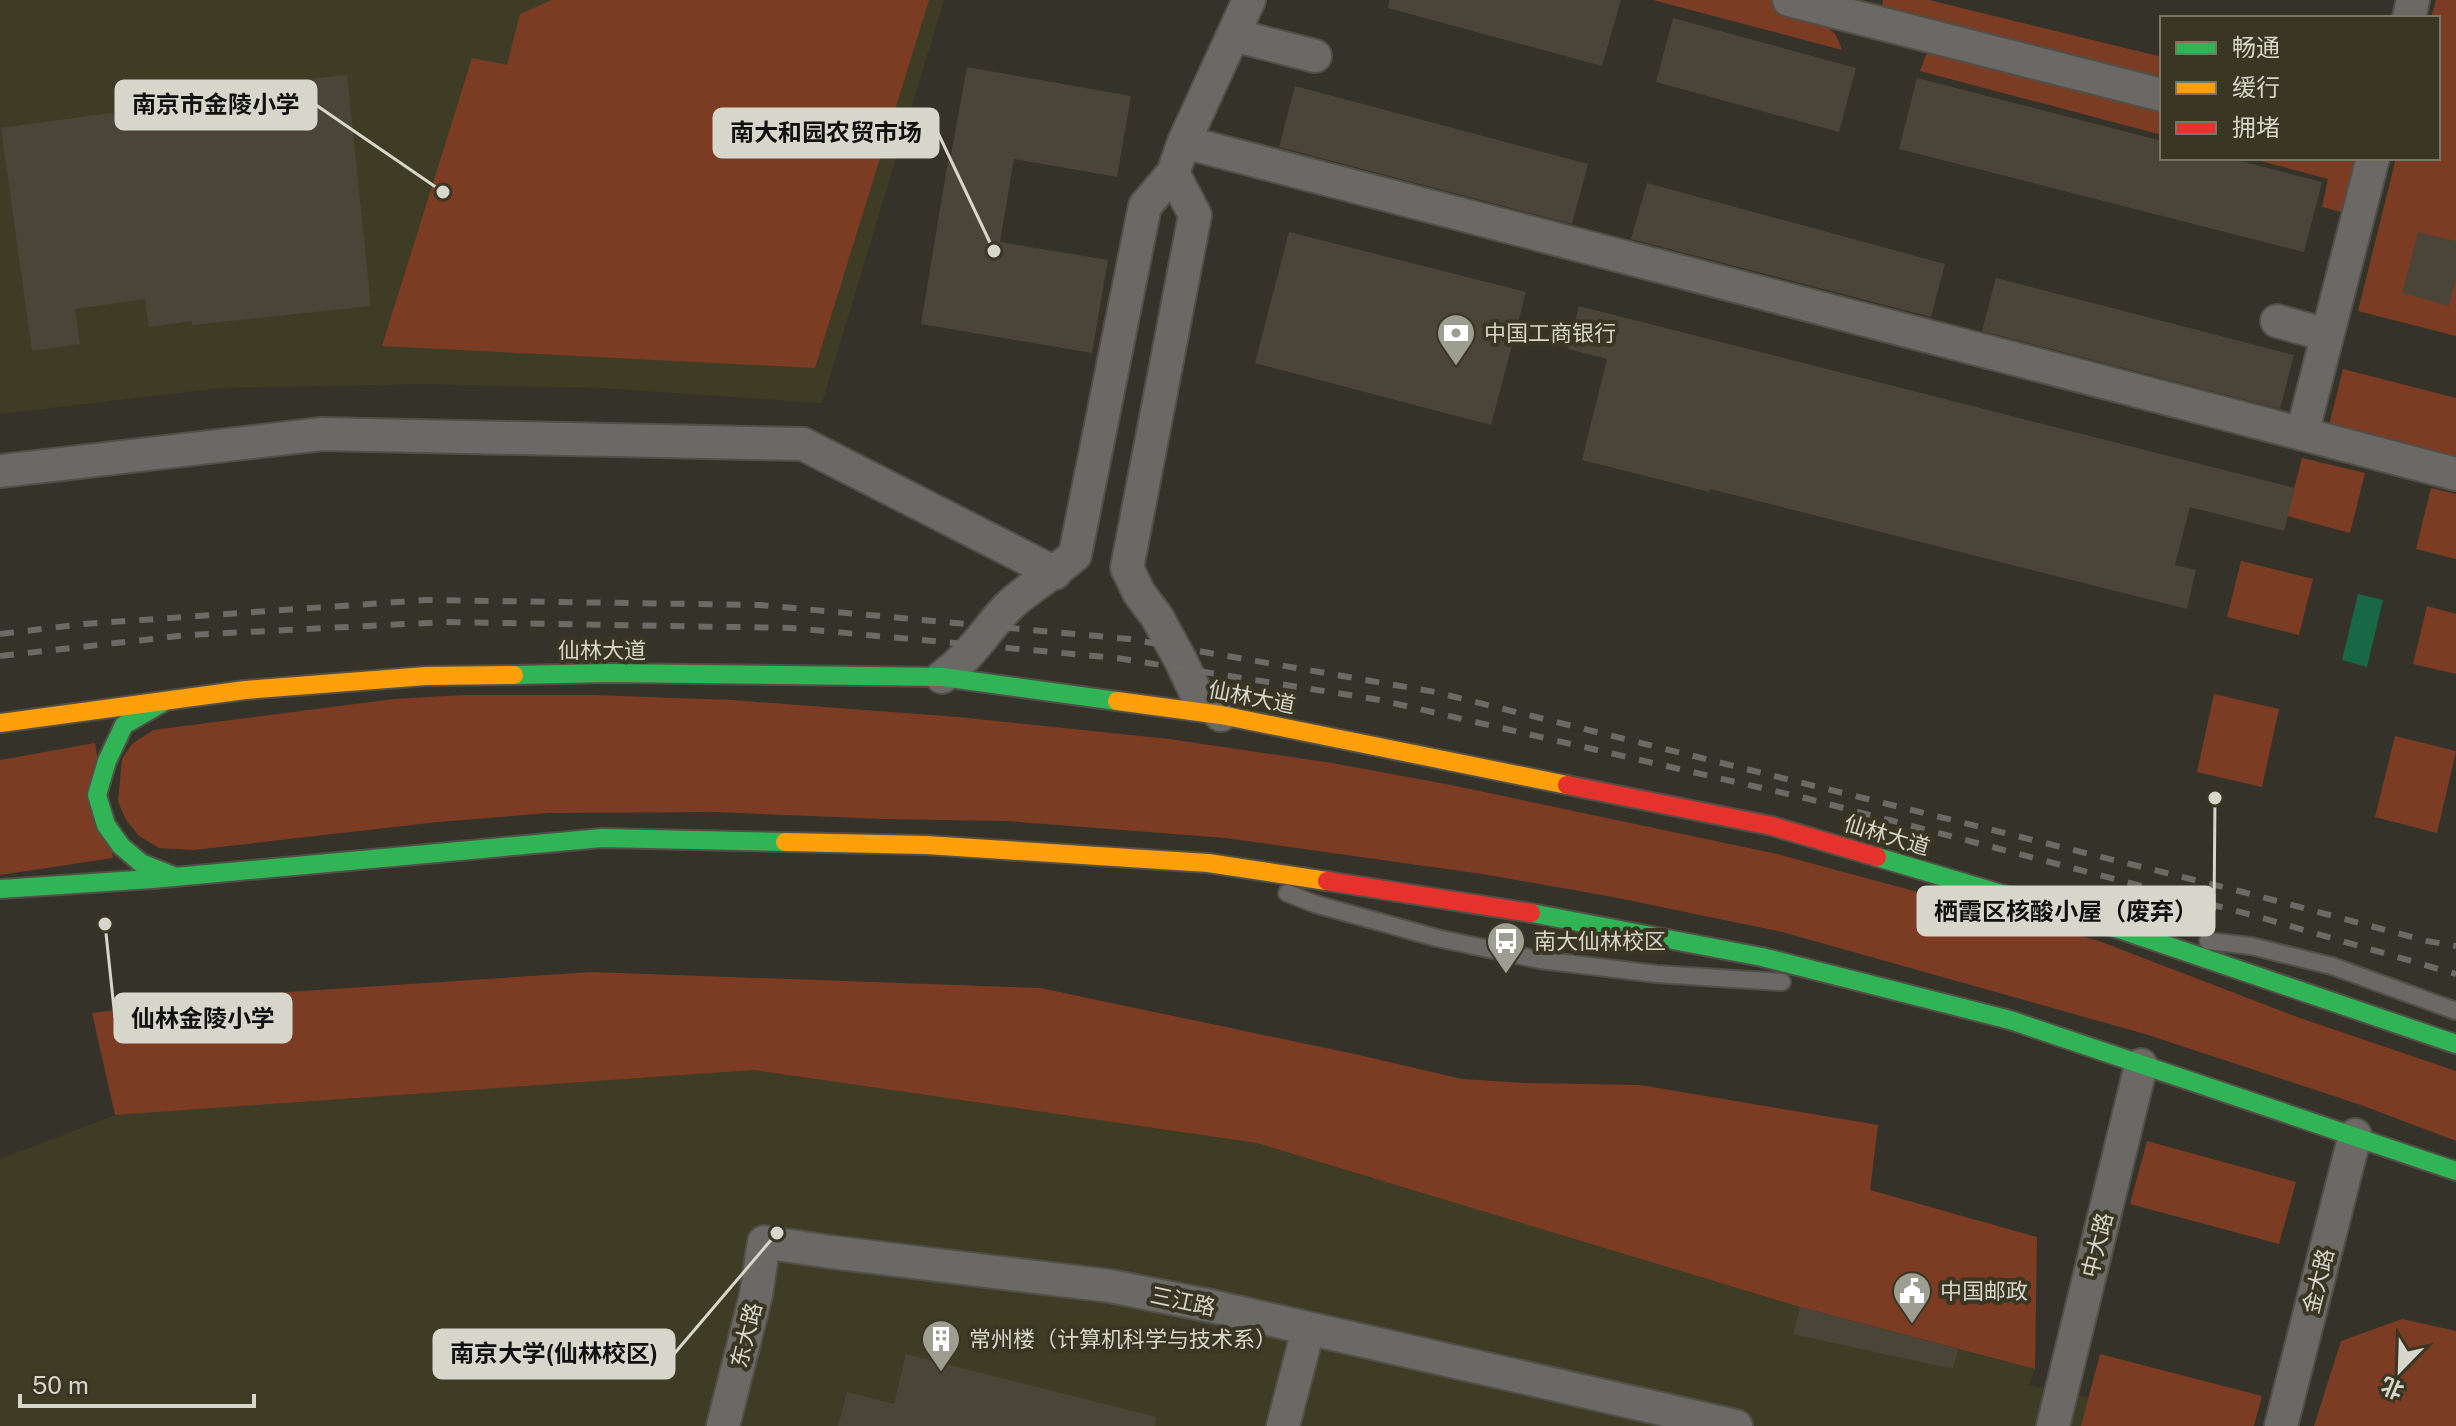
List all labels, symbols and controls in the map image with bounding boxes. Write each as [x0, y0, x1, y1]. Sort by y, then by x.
legend [2160, 16, 2440, 160]
text: 畅通 [2232, 33, 2280, 61]
text: 缓行 [2232, 73, 2280, 101]
callout: 南京市金陵小学 [116, 81, 316, 129]
text: 南京市金陵小学 [132, 90, 300, 118]
callout: 南大和园农贸市场 [714, 109, 938, 157]
text: 拥堵 [2232, 113, 2280, 141]
text: 南大和园农贸市场 [730, 118, 922, 146]
bank icon: 中国工商银行 [1435, 312, 1477, 367]
place label: 中国工商银行 [1484, 320, 1616, 346]
street label: 仙林大道 [558, 637, 646, 663]
street label: 仙林大道 [1206, 676, 1298, 718]
street label: 仙林大道 [1841, 810, 1933, 860]
callout: 栖霞区核酸小屋（废弃） [1918, 887, 2214, 935]
text: 栖霞区核酸小屋（废弃） [1934, 897, 2198, 925]
bus stop icon: 南大仙林校区 [1485, 920, 1527, 975]
place label: 南大仙林校区 [1534, 928, 1666, 954]
callout: 仙林金陵小学 [115, 994, 291, 1042]
text: 仙林金陵小学 [131, 1004, 275, 1032]
street label: 中大路 [2076, 1210, 2118, 1280]
street label: 金大路 [2297, 1246, 2339, 1316]
public building icon: 中国邮政 [1891, 1270, 1933, 1325]
place label: 中国邮政 [1940, 1278, 2028, 1304]
street label: 三江路 [1148, 1281, 1218, 1321]
street label: 东大路 [725, 1300, 767, 1370]
building icon: 常州楼（计算机科学与技术系） [920, 1318, 962, 1373]
place label: 常州楼（计算机科学与技术系） [969, 1326, 1277, 1352]
callout: 南京大学(仙林校区) [434, 1330, 674, 1378]
north arrow [2360, 1330, 2440, 1410]
text: 南京大学(仙林校区) [450, 1339, 658, 1367]
scale bar [20, 1358, 254, 1408]
text: 50 m [32, 1371, 89, 1399]
text: 北 [2377, 1372, 2407, 1405]

